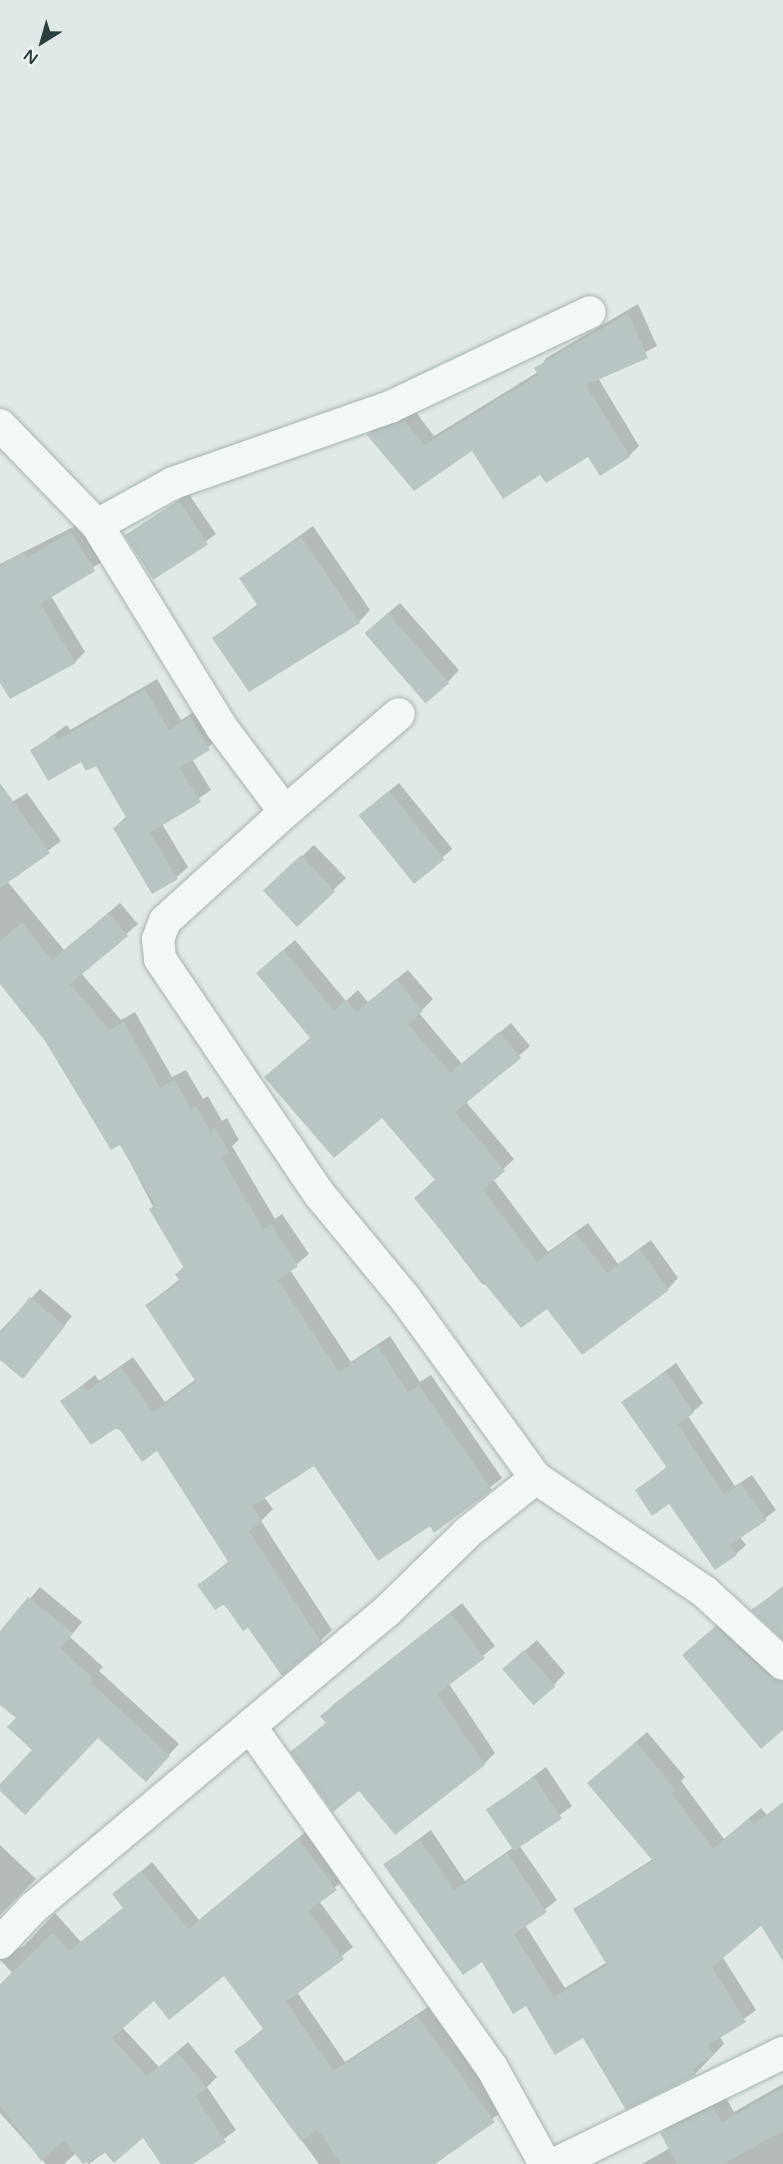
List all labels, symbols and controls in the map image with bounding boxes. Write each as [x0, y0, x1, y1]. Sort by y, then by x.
north arrow [12, 12, 72, 72]
text: N [20, 45, 42, 68]

